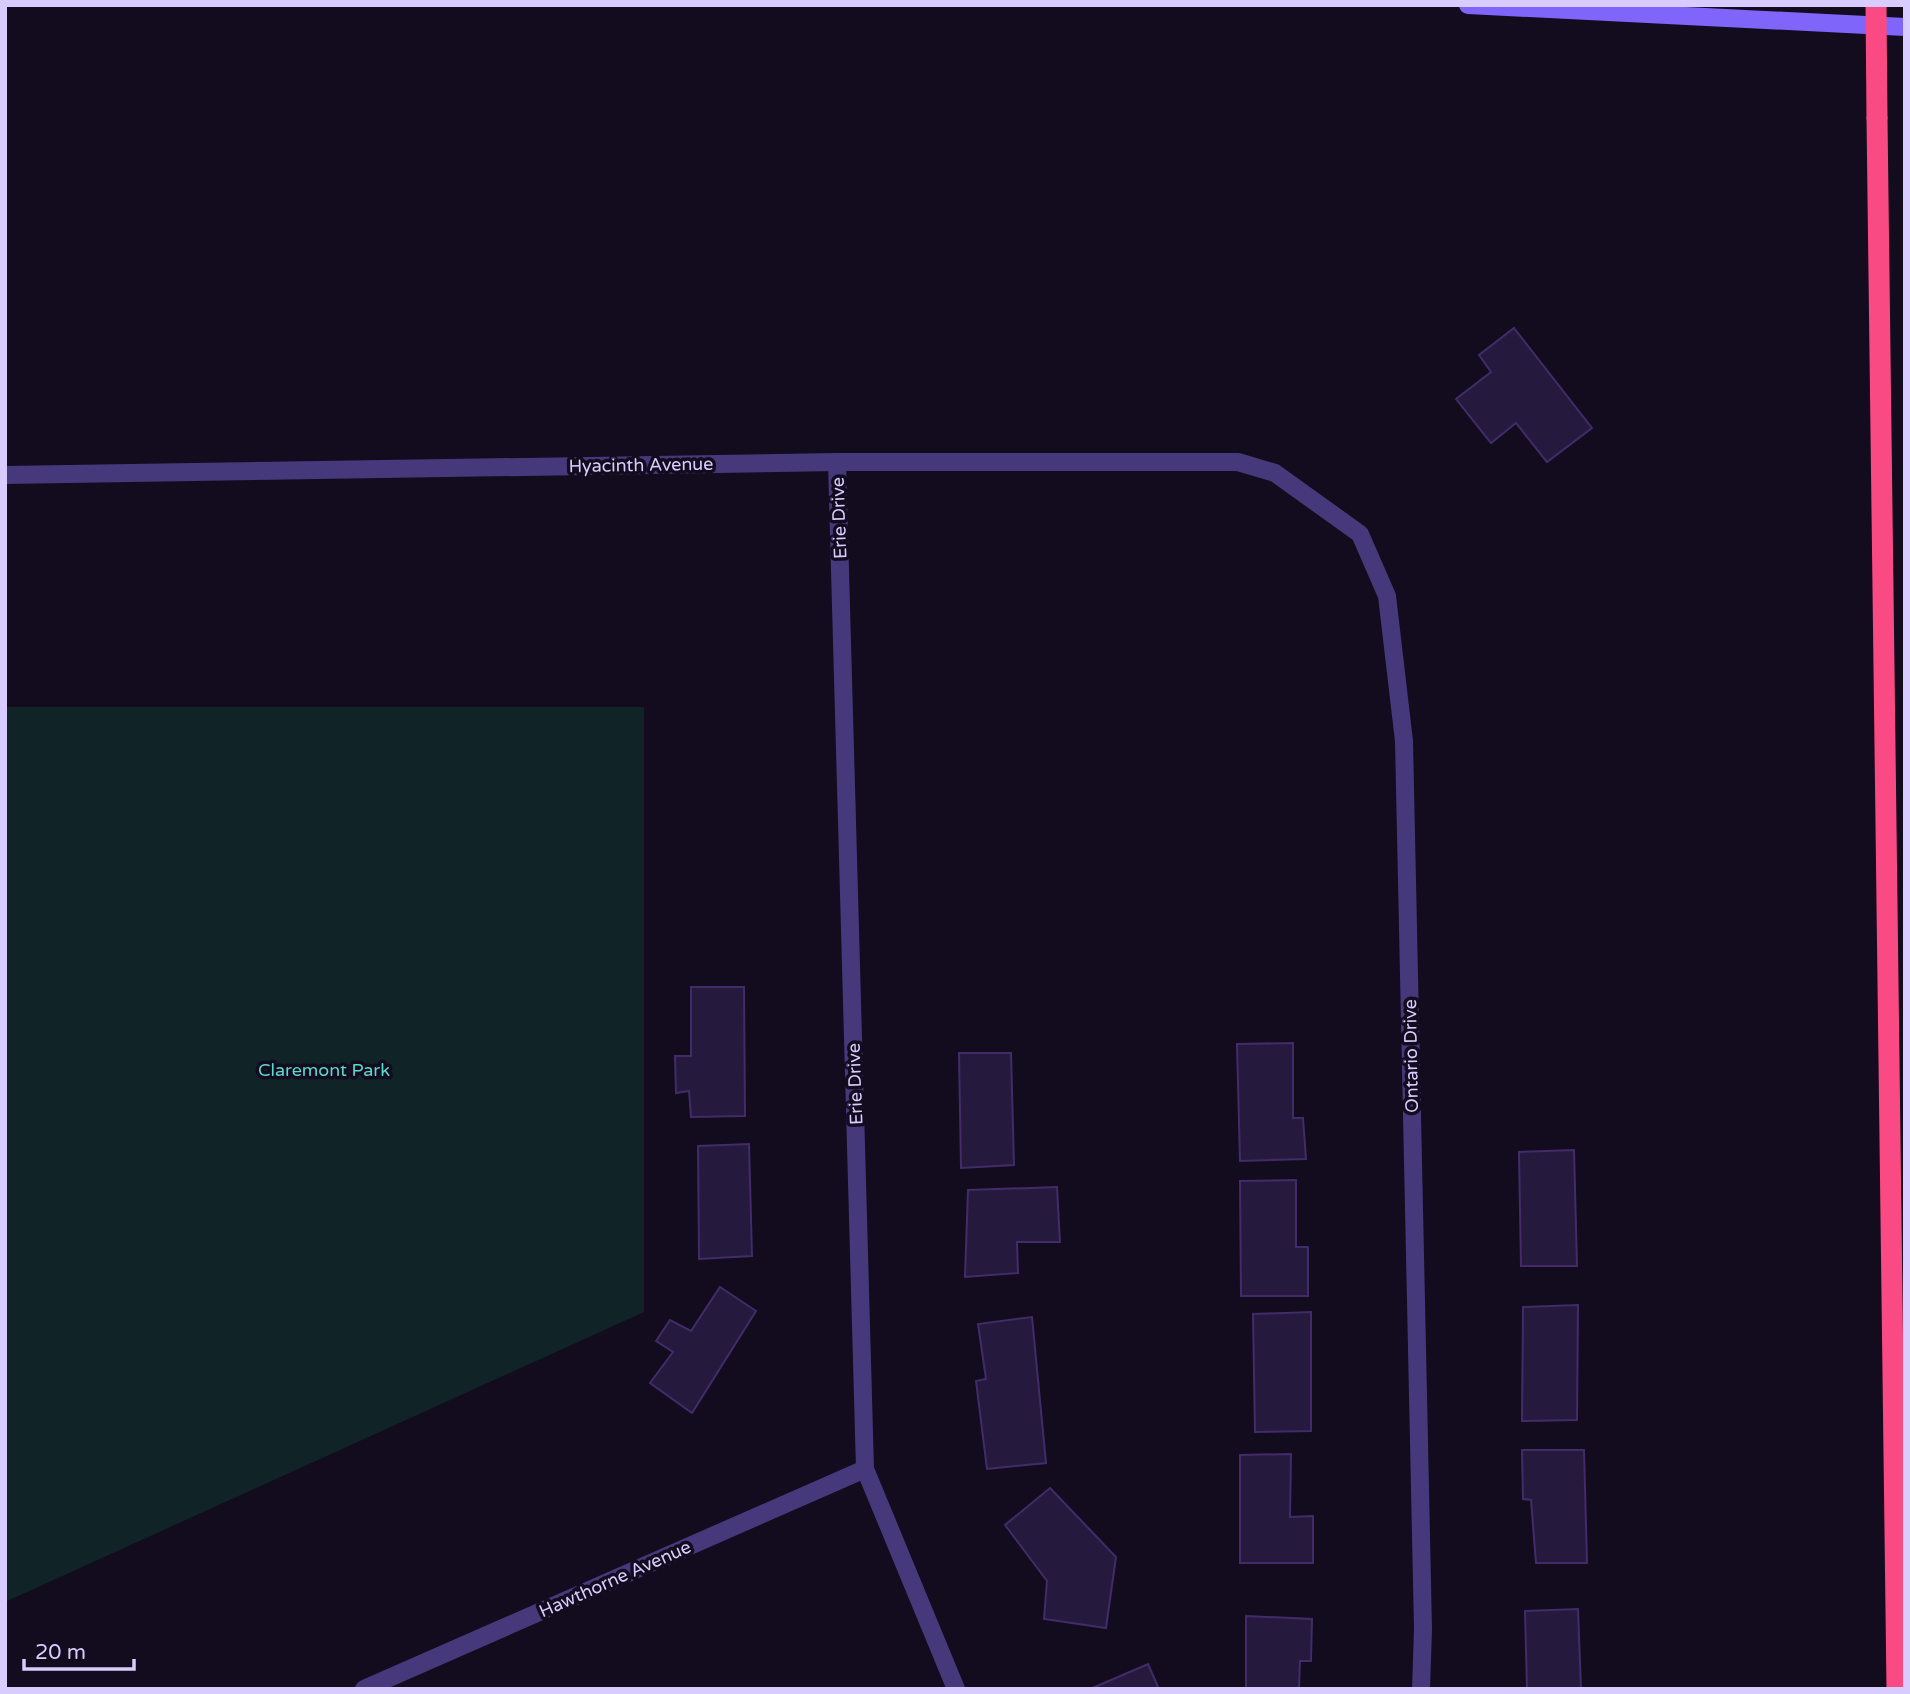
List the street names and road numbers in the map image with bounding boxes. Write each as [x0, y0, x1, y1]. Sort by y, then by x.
street label: Hyacinth Avenue [568, 453, 714, 477]
street label: Erie Drive [827, 477, 851, 559]
street label: Ontario Drive [1399, 999, 1423, 1113]
street label: Erie Drive [843, 1043, 867, 1125]
street label: Hawthorne Avenue [536, 1536, 694, 1622]

